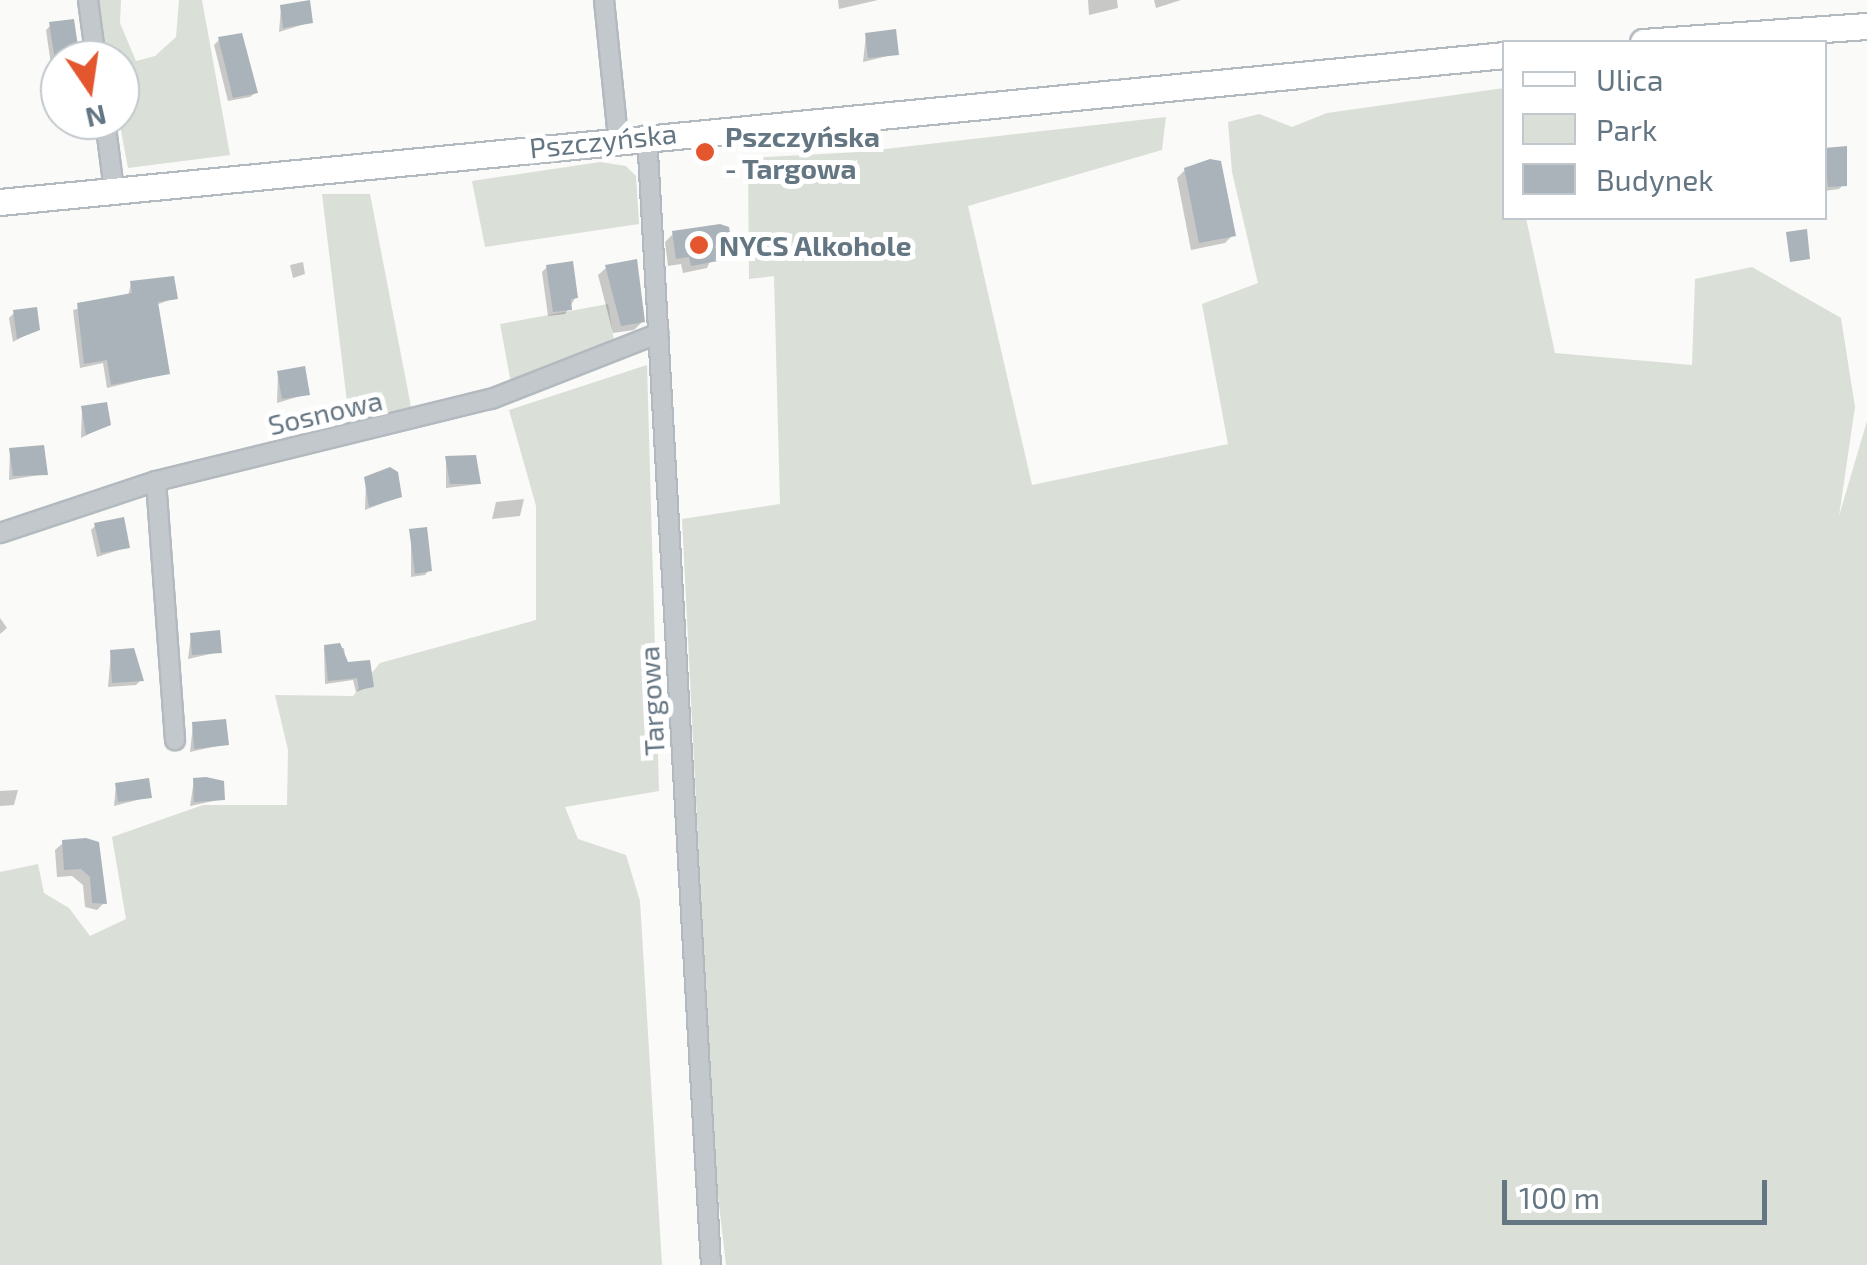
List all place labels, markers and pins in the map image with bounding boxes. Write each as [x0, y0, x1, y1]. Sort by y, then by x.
place label: Pszczyńska - Targowa [725, 119, 880, 185]
marker: Pszczyńska - Targowa [694, 141, 716, 163]
place label: NYCS Alkohole [719, 228, 912, 262]
marker: NYCS Alkohole [688, 234, 710, 256]

